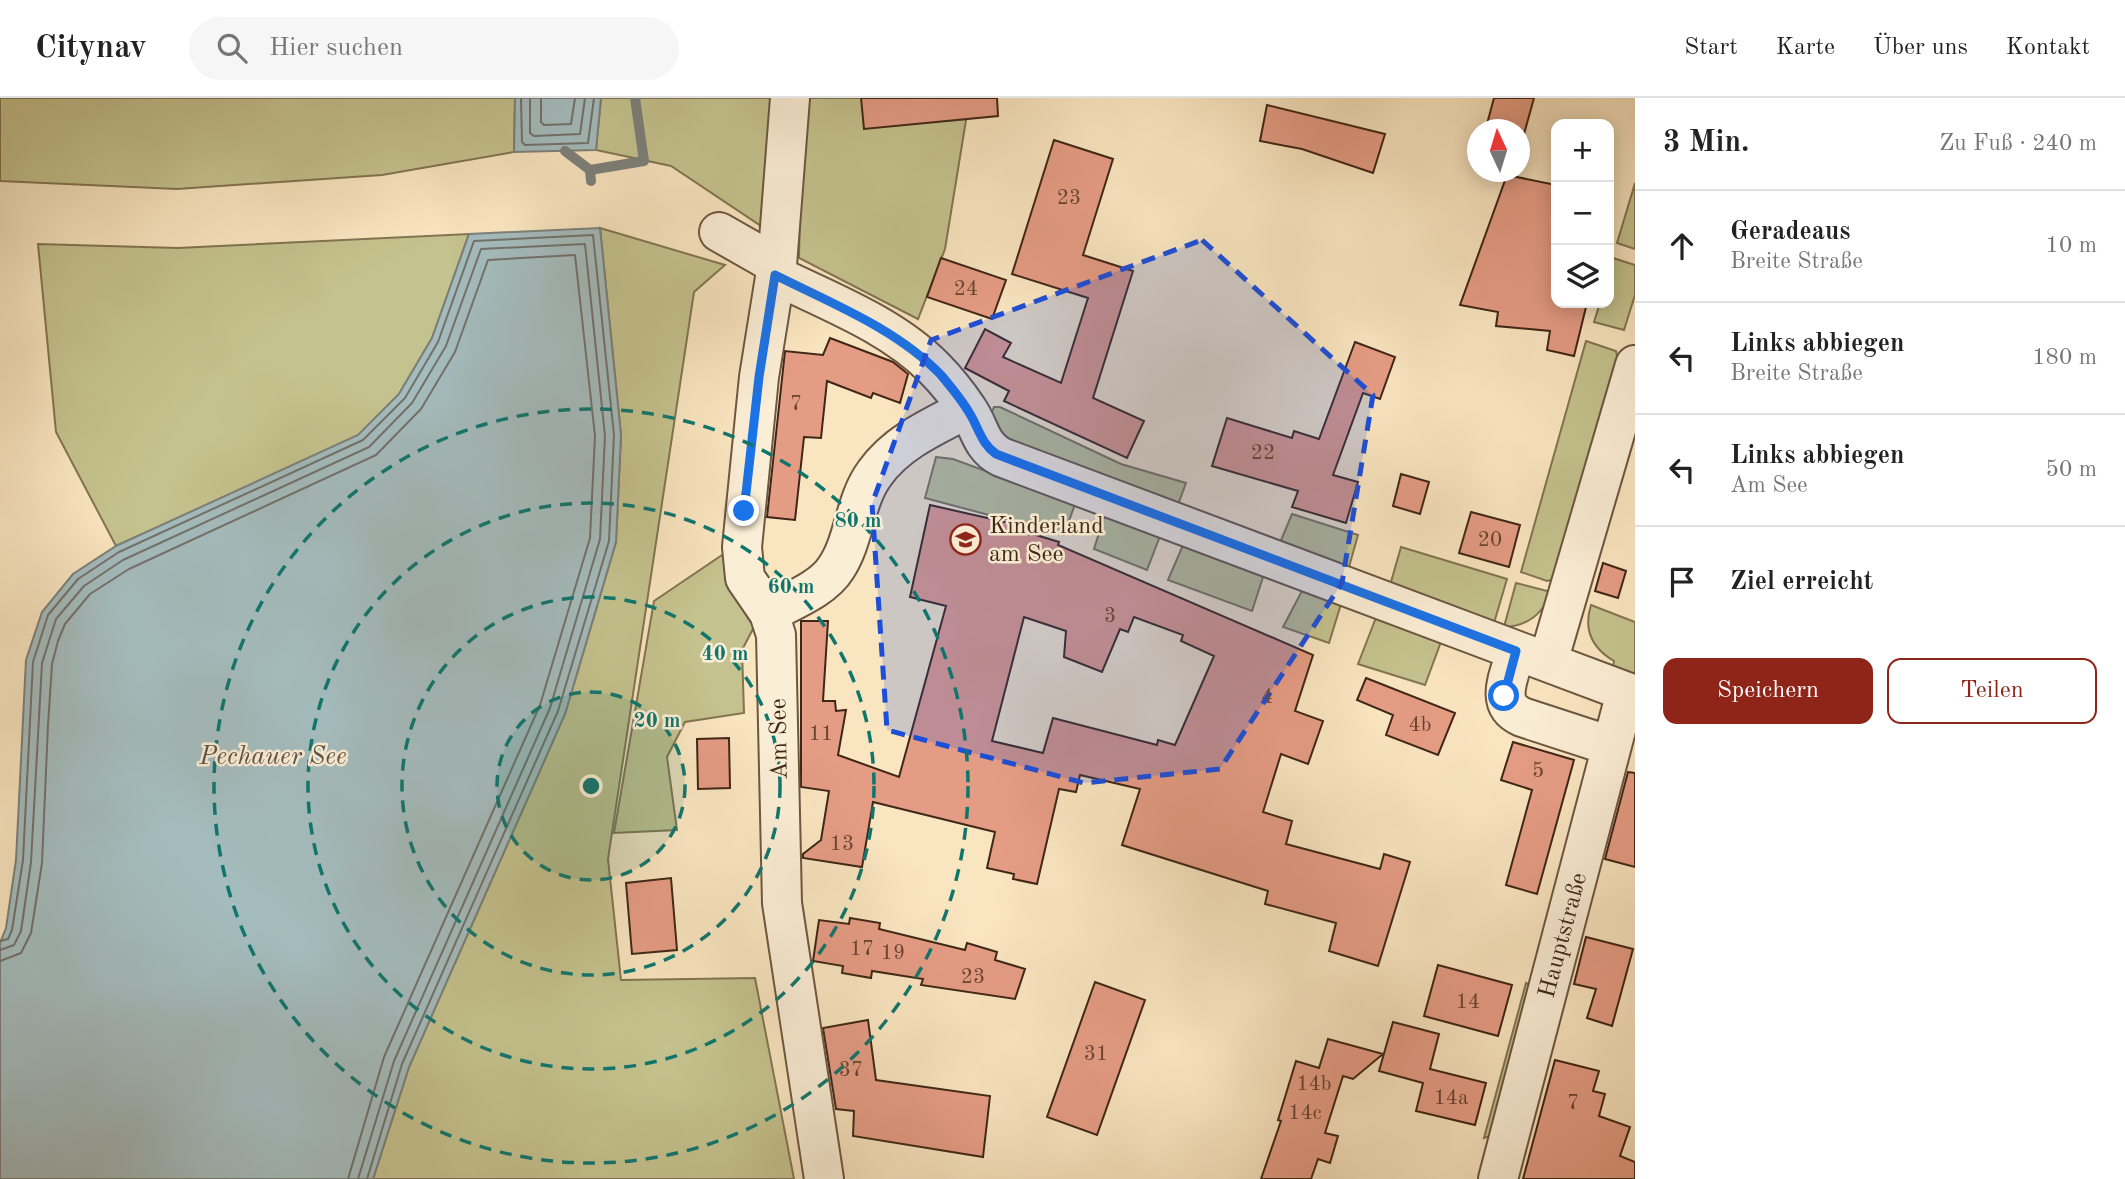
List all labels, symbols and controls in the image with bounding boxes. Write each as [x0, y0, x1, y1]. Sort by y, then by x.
search box [189, 17, 679, 80]
icon: search [213, 29, 251, 67]
text: Citynav [35, 32, 147, 65]
text: Hier suchen [269, 35, 403, 61]
text: Start [1684, 36, 1738, 60]
text: Karte [1776, 36, 1835, 60]
text: Über uns [1873, 36, 1968, 60]
text: Kontakt [2006, 36, 2090, 60]
north arrow [1467, 119, 1530, 182]
map controls [1551, 119, 1614, 308]
button: + [1551, 119, 1614, 182]
text: 3 Min. [1663, 128, 1749, 158]
text: Zu Fuß · 240 m [1939, 132, 2097, 155]
button: − [1551, 182, 1614, 245]
house number: 23 [1057, 188, 1081, 209]
text: Geradeaus [1730, 219, 1850, 245]
icon: ahead [1663, 227, 1701, 265]
text: 10 m [2046, 234, 2097, 257]
button: layers [1551, 245, 1614, 308]
text: Breite Straße [1730, 250, 1863, 273]
house number: 24 [954, 279, 978, 300]
text: Links abbiegen [1730, 331, 1904, 357]
icon: left [1663, 339, 1701, 377]
text: 180 m [2032, 346, 2097, 369]
text: Breite Straße [1730, 362, 1863, 385]
house number: 7 [790, 394, 802, 415]
house number: 22 [1251, 443, 1275, 464]
text: Links abbiegen [1730, 443, 1904, 469]
icon: left [1663, 451, 1701, 489]
text: 50 m [2046, 458, 2097, 481]
text: Am See [1730, 474, 1808, 497]
route end [728, 495, 759, 526]
text: 80 m [834, 511, 882, 532]
place label: Kinderland am See [989, 515, 1104, 567]
school or university icon: Kinderland am See [949, 522, 983, 556]
house number: 20 [1478, 530, 1502, 551]
icon: arrive [1663, 563, 1701, 601]
text: Ziel erreicht [1730, 569, 1873, 595]
text: 60 m [767, 577, 815, 598]
house number: 3 [1104, 606, 1116, 627]
text: 40 m [701, 644, 749, 665]
button: Speichern [1663, 658, 1873, 724]
button: Teilen [1887, 658, 2097, 724]
route start [1488, 680, 1519, 711]
house number: 4 [1261, 687, 1273, 708]
street label: Am See [767, 698, 793, 780]
text: 20 m [633, 711, 681, 732]
house number: 4b [1409, 715, 1431, 736]
house number: 11 [809, 724, 833, 745]
water label: Pechauer See [198, 744, 347, 770]
house number: 5 [1532, 761, 1544, 782]
centre of rings [579, 774, 603, 798]
house number: 13 [830, 834, 854, 855]
street label: Hauptstraße [1536, 870, 1592, 1001]
house number: 17 [850, 939, 874, 960]
house number: 19 [881, 943, 905, 964]
house number: 23 [961, 967, 985, 988]
house number: 14 [1456, 992, 1480, 1013]
house number: 31 [1084, 1044, 1108, 1065]
house number: 37 [839, 1060, 863, 1081]
house number: 14b [1296, 1074, 1332, 1095]
house number: 14a [1434, 1088, 1468, 1109]
house number: 7 [1567, 1093, 1579, 1114]
house number: 14c [1288, 1103, 1322, 1124]

